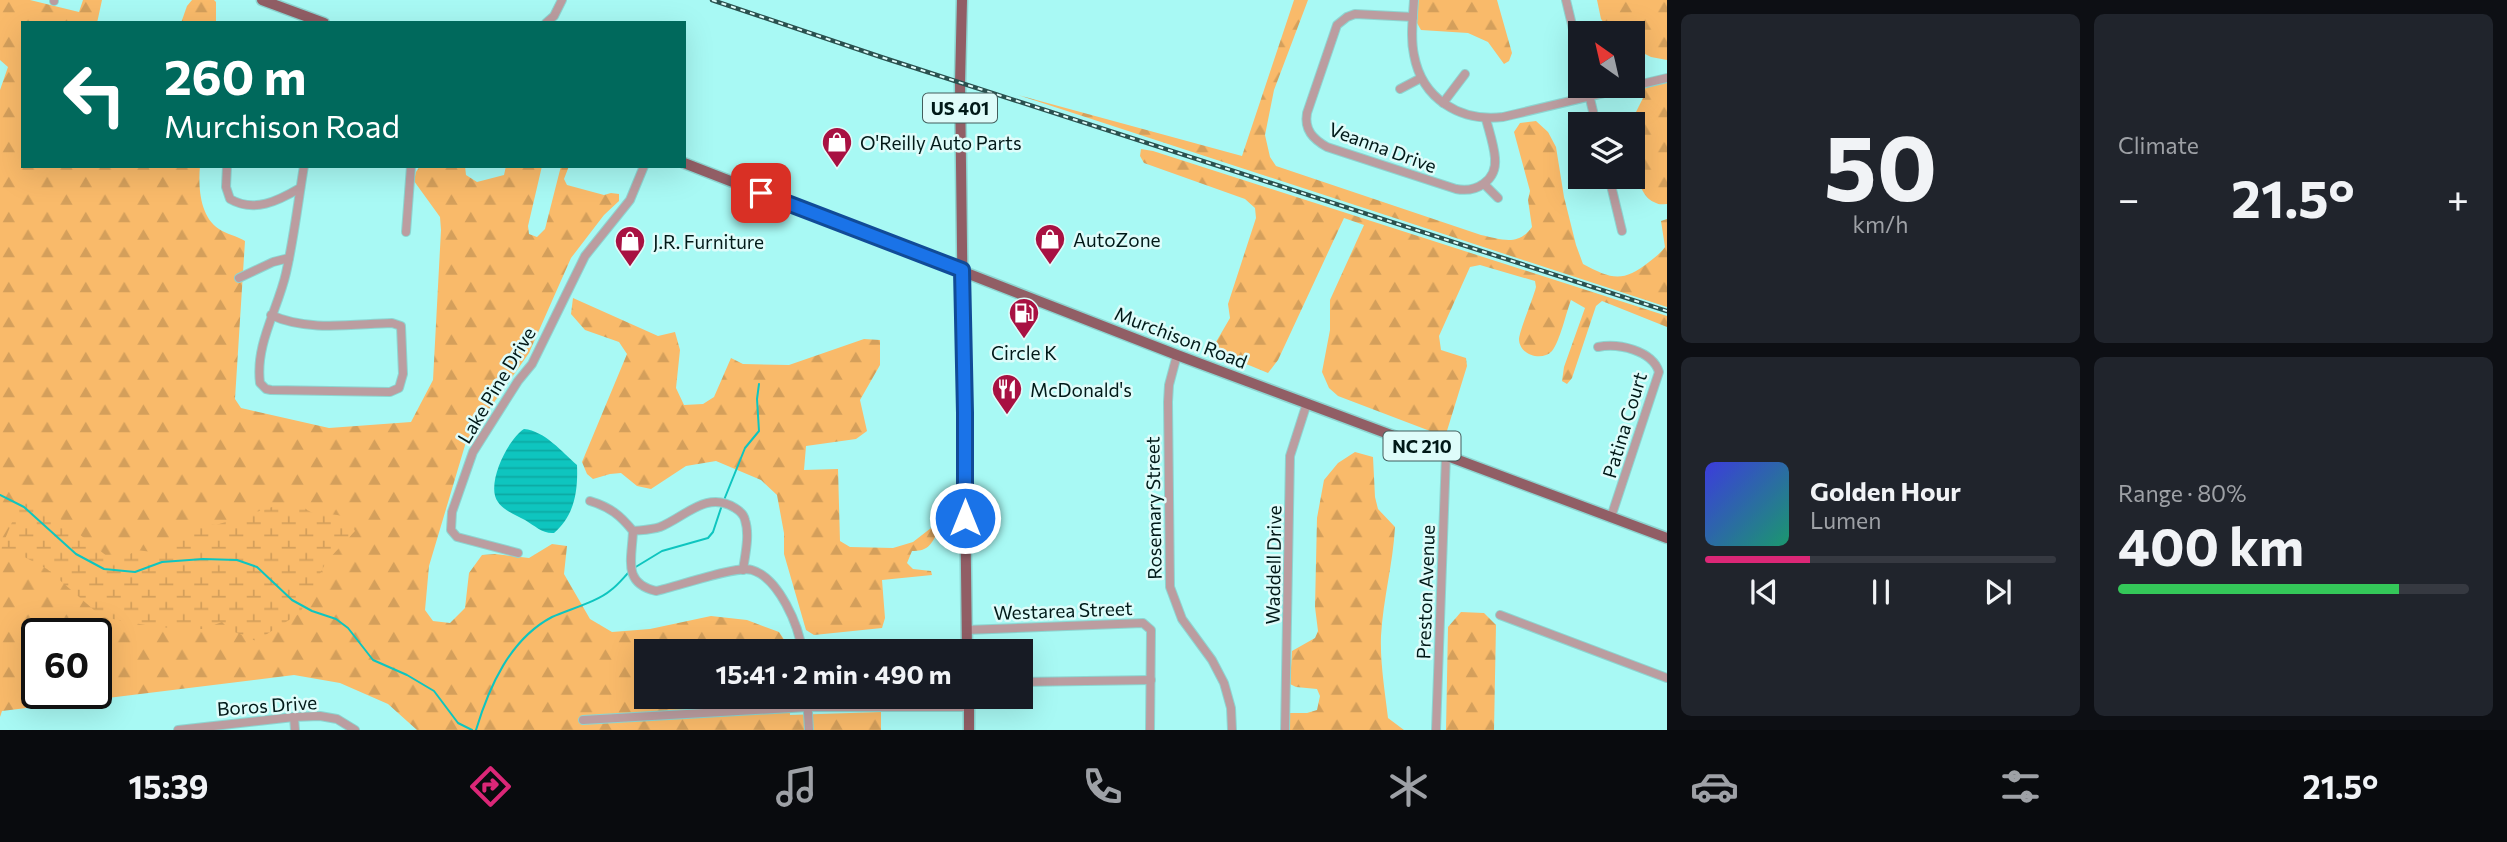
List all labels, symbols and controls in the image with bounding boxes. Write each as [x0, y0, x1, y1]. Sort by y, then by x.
north arrow [1568, 21, 1645, 98]
map controls [1568, 21, 1645, 189]
text: 260 m [164, 45, 306, 105]
icon: left [49, 49, 140, 140]
road number: US 401 [923, 94, 997, 122]
text: Murchison Road [164, 105, 400, 145]
text: 50 [1824, 108, 1937, 220]
button: layers [1568, 112, 1645, 189]
street label: Veanna Drive [1326, 117, 1440, 177]
shop icon: O'Reilly Auto Parts [820, 125, 854, 169]
place label: O'Reilly Auto Parts [860, 131, 1022, 154]
text: Climate [2118, 131, 2199, 159]
pin [731, 163, 791, 223]
text: 21.5° [2231, 165, 2355, 229]
icon: arrive [742, 174, 780, 212]
text: − [2118, 174, 2140, 221]
text: + [2447, 174, 2469, 221]
text: km/h [1853, 210, 1908, 238]
shop icon: AutoZone [1033, 222, 1067, 266]
shop icon: J.R. Furniture [613, 224, 647, 268]
place label: AutoZone [1073, 228, 1161, 251]
place label: J.R. Furniture [653, 230, 764, 253]
fuel station icon: Circle K [1007, 296, 1041, 340]
street label: Murchison Road [1111, 301, 1251, 373]
street label: Lake Pine Drive [452, 323, 540, 447]
place label: Circle K [991, 341, 1057, 364]
street label: Patina Court [1597, 369, 1651, 481]
restaurant icon: McDonald's [990, 372, 1024, 416]
place label: McDonald's [1030, 378, 1132, 401]
road number: NC 210 [1384, 432, 1460, 461]
street label: Rosemary Street [1140, 436, 1166, 580]
text: Golden Hour [1810, 475, 1961, 506]
text: Range · 80% [2118, 479, 2246, 507]
position arrow [928, 481, 1002, 555]
street label: Waddell Drive [1260, 505, 1286, 625]
text: Lumen [1810, 506, 1881, 534]
text: 400 km [2118, 513, 2304, 577]
street label: Preston Avenue [1411, 524, 1439, 660]
icon: previous [1745, 573, 1783, 611]
icon: pause [1862, 573, 1900, 611]
icon: next [1979, 573, 2017, 611]
street label: Westarea Street [993, 596, 1133, 624]
speed limit sign: 60 [21, 618, 112, 709]
text: 15:41 · 2 min · 490 m [715, 658, 952, 689]
street label: Boros Drive [216, 690, 318, 720]
icon: directions [466, 762, 515, 811]
icon: music [772, 762, 821, 811]
icon: phone [1078, 762, 1127, 811]
icon: climate [1384, 762, 1433, 811]
icon: car [1690, 762, 1739, 811]
icon: filters [1996, 762, 2045, 811]
text: 15:39 [129, 766, 209, 806]
text: 21.5° [2302, 766, 2378, 806]

